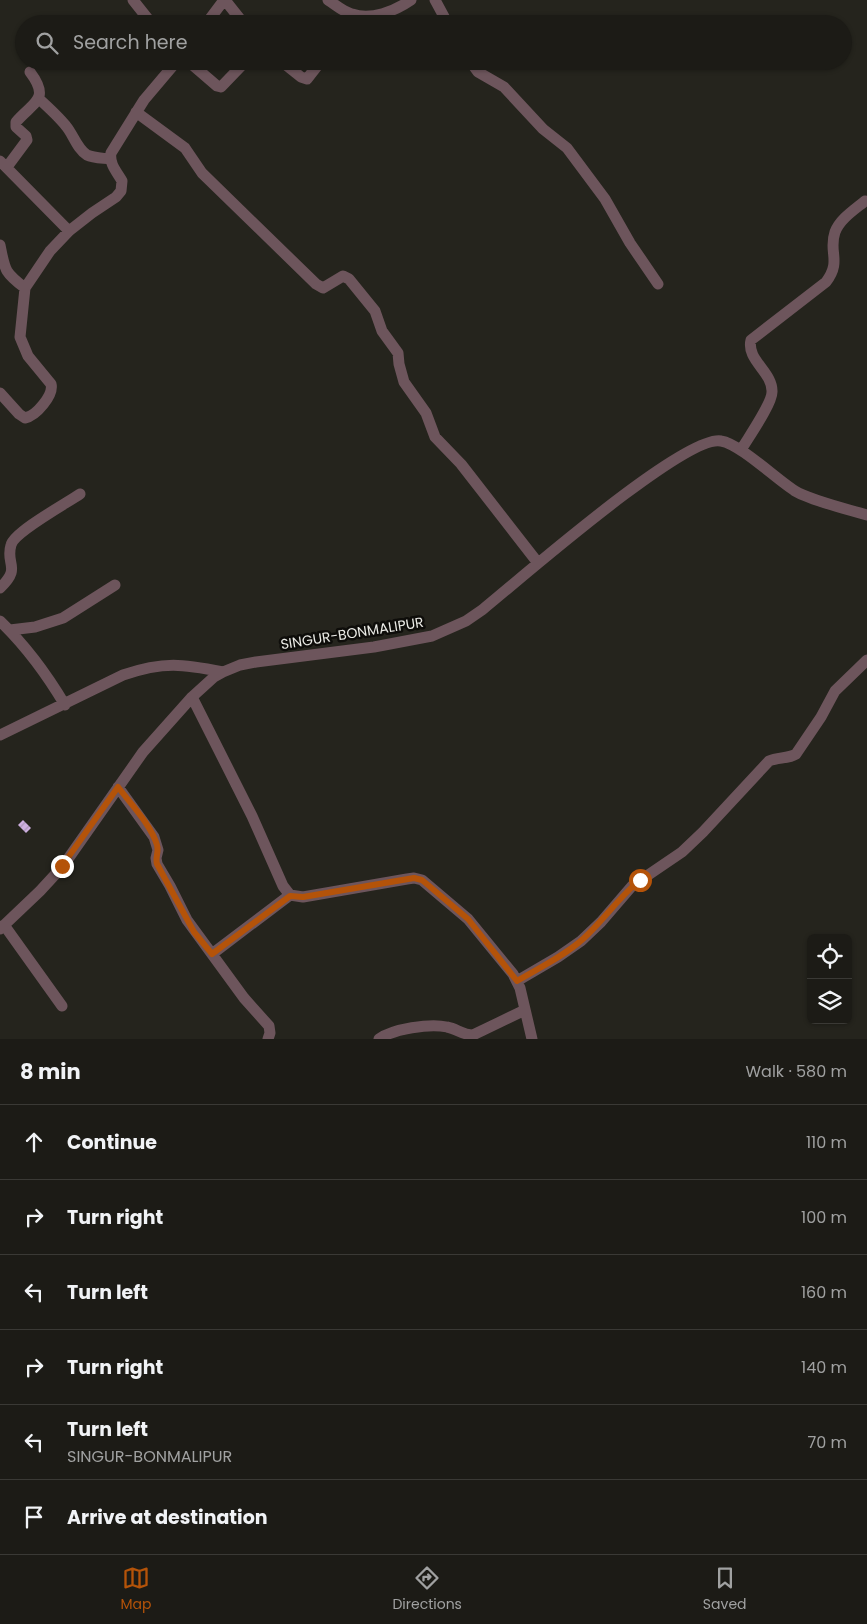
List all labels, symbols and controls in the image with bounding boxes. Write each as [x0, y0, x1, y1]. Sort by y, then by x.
search box [15, 15, 852, 70]
icon: search [33, 29, 61, 57]
text: Search here [73, 29, 187, 56]
street label: SINGUR-BONMALIPUR [279, 612, 425, 654]
route end [51, 855, 74, 878]
route start [629, 869, 652, 892]
map controls [807, 934, 852, 1024]
button: locate [807, 934, 852, 979]
button: layers [807, 979, 852, 1024]
text: 8 min [20, 1057, 81, 1086]
text: Walk · 580 m [746, 1060, 847, 1083]
icon: ahead [20, 1128, 48, 1156]
text: Continue [67, 1129, 157, 1156]
text: 110 m [806, 1131, 847, 1154]
icon: right [20, 1203, 48, 1231]
text: Turn right [67, 1204, 163, 1231]
text: 100 m [801, 1206, 847, 1229]
icon: left [20, 1278, 48, 1306]
text: Turn left [67, 1279, 148, 1306]
text: 160 m [801, 1281, 847, 1304]
icon: right [20, 1353, 48, 1381]
text: Turn right [67, 1354, 163, 1381]
text: 140 m [801, 1356, 847, 1379]
text: Turn left [67, 1416, 148, 1443]
icon: left [20, 1428, 48, 1456]
text: 70 m [807, 1431, 847, 1454]
text: SINGUR-BONMALIPUR [67, 1445, 232, 1468]
icon: arrive [20, 1503, 48, 1531]
text: Arrive at destination [67, 1504, 268, 1531]
tab: Map [120, 1564, 151, 1615]
tab: Directions [392, 1564, 462, 1615]
tab: Saved [703, 1564, 747, 1615]

